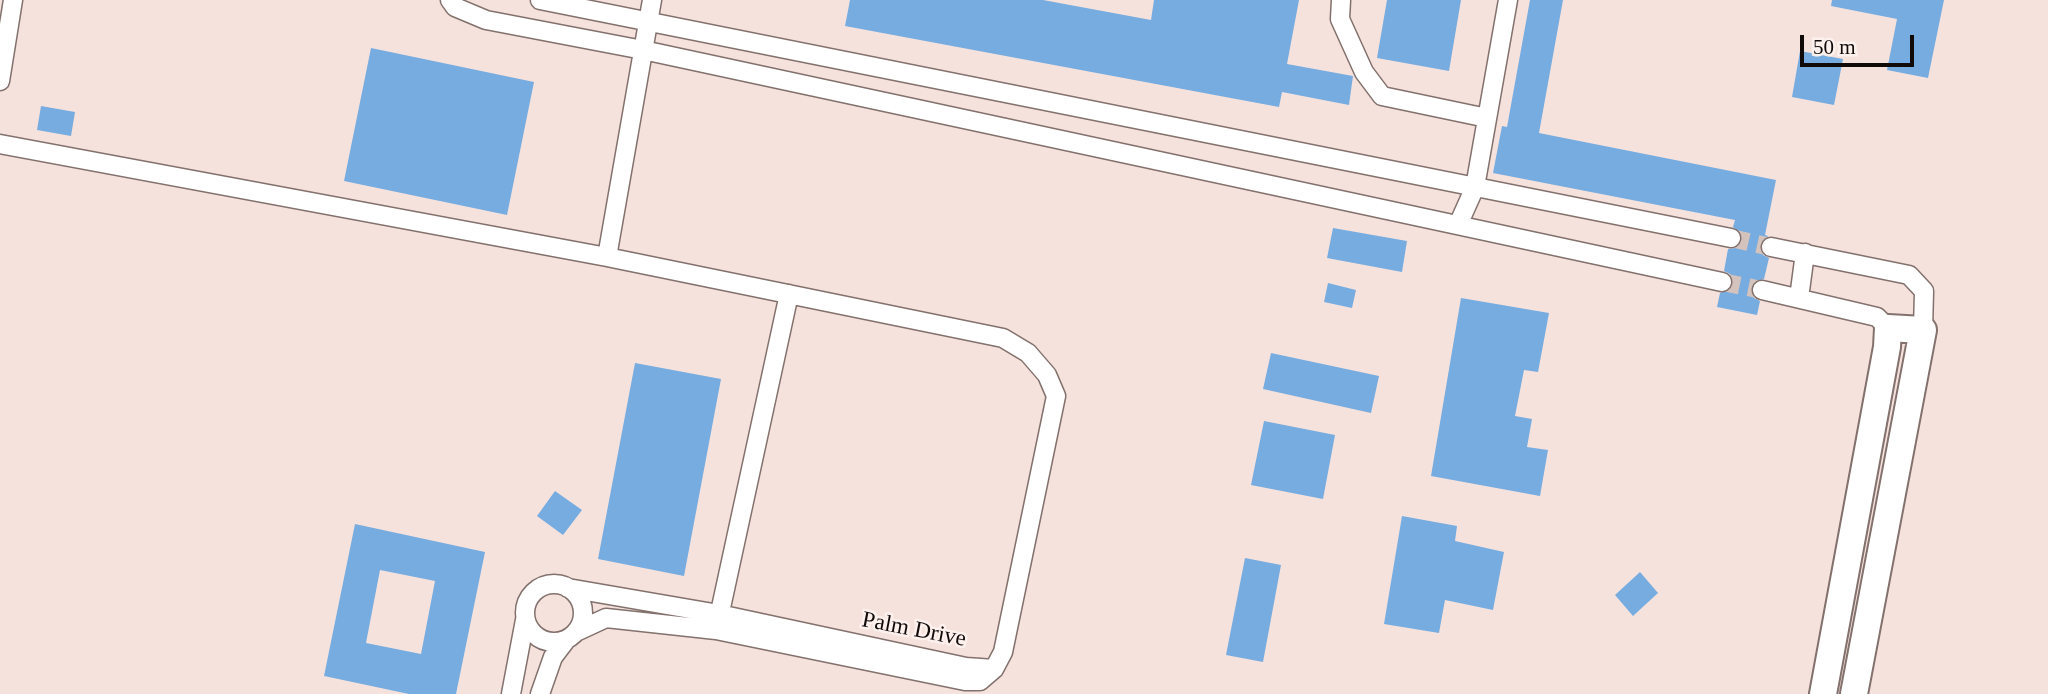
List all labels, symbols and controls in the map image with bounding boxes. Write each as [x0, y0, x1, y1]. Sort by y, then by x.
scale bar [1803, 21, 1917, 65]
text: 50 m [1813, 35, 1856, 59]
street label: Palm Drive [852, 605, 976, 655]

